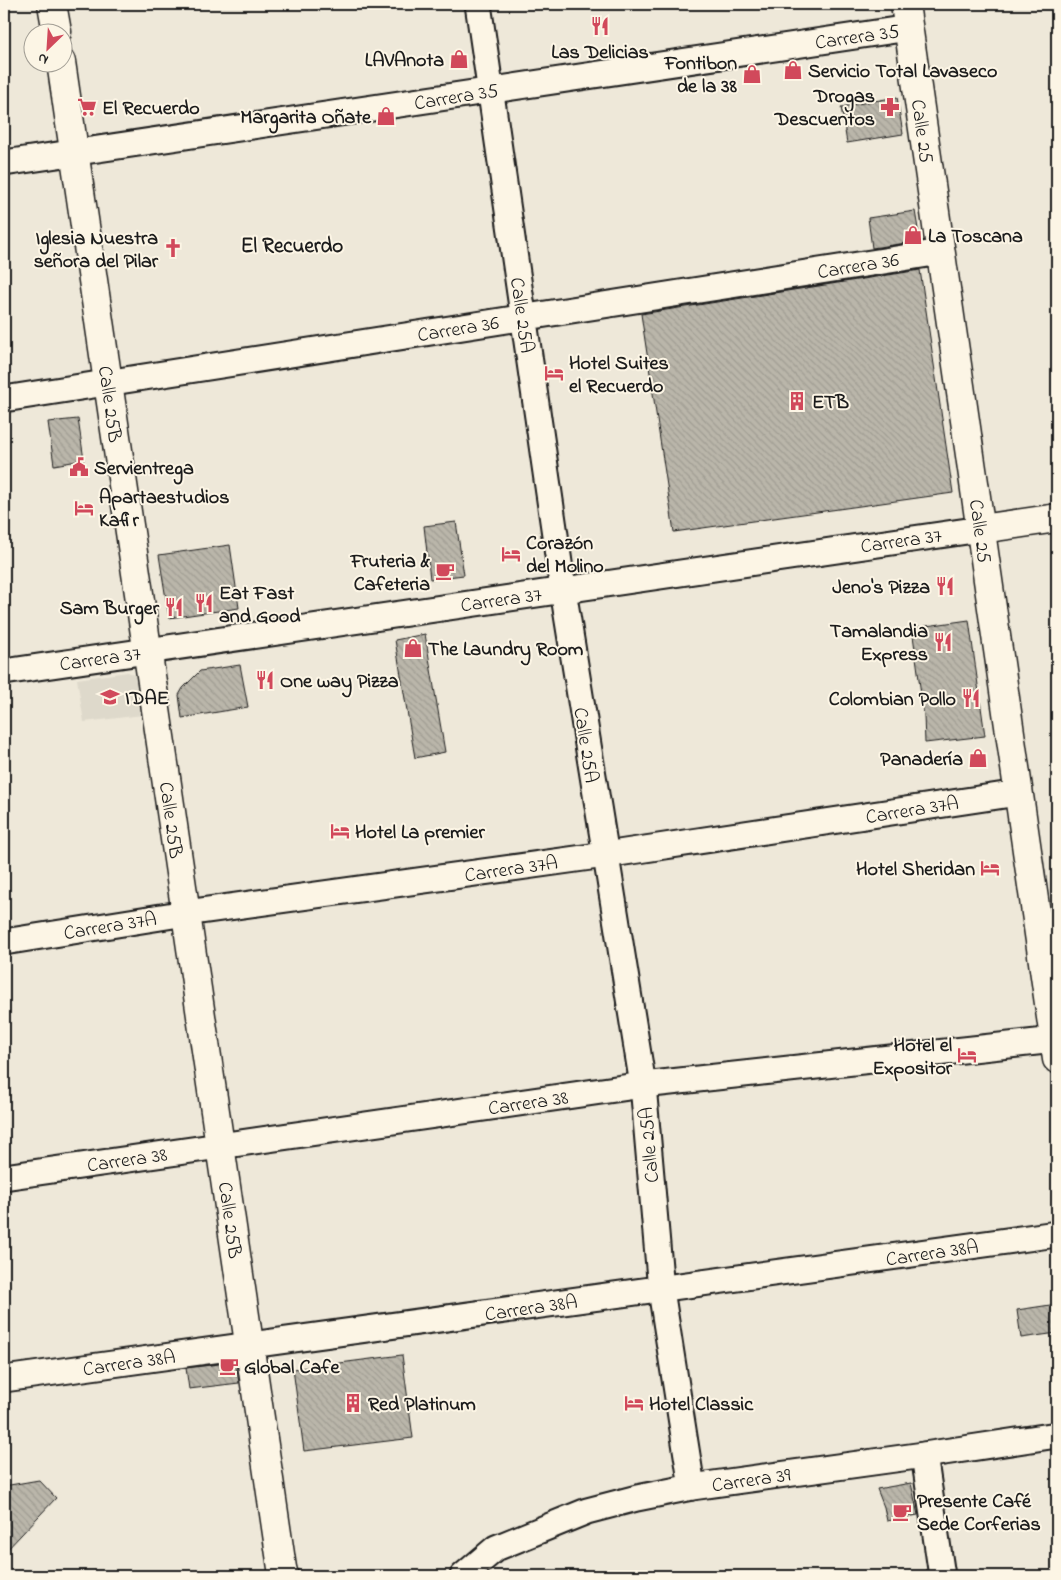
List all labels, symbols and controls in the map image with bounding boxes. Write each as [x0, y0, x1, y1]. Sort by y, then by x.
restaurant icon: Las Delicias [589, 15, 611, 37]
street label: Carrera 35 [813, 18, 901, 59]
north arrow [22, 22, 72, 72]
place label: Las Delicias [551, 39, 649, 68]
text: N [34, 47, 52, 70]
place label: LAVAnota [365, 47, 444, 76]
shop icon: LAVAnota [448, 48, 470, 70]
place label: Fontibon de la 38 [663, 50, 737, 102]
place label: Servicio Total Lavaseco [808, 58, 997, 87]
shop icon: Servicio Total Lavaseco [782, 59, 804, 81]
shop icon: Fontibon de la 38 [741, 63, 763, 85]
street label: Carrera 35 [412, 78, 501, 119]
place label: Drogas Descuentos [774, 83, 875, 135]
place label: El Recuerdo [102, 95, 200, 124]
supermarket icon: El Recuerdo [76, 96, 98, 118]
pharmacy icon: Drogas Descuentos [879, 96, 901, 118]
street label: Calle 25 [902, 98, 939, 165]
place label: Margarita Oñate [240, 104, 372, 134]
shop icon: Margarita Oñate [375, 105, 397, 127]
place label: La Toscana [928, 223, 1023, 252]
shop icon: La Toscana [902, 224, 924, 246]
place label: Iglesia Nuestra señora del Pilar [34, 225, 159, 277]
district label: El Recuerdo [241, 232, 343, 262]
church icon: Iglesia Nuestra señora del Pilar [162, 237, 184, 259]
street label: Carrera 36 [816, 247, 901, 288]
street label: Calle 25A [501, 276, 540, 355]
street label: Carrera 36 [416, 310, 501, 351]
place label: Hotel Suites el Recuerdo [569, 350, 669, 402]
hotel icon: Hotel Suites el Recuerdo [543, 362, 565, 384]
street label: Calle 25B [89, 364, 128, 445]
place label: ETB [812, 389, 850, 418]
building icon: ETB [786, 390, 808, 412]
place label: Servientrega [94, 455, 194, 485]
public building icon: Servientrega [68, 456, 90, 478]
place label: Apartaestudios Kafir [99, 484, 229, 536]
hotel icon: Apartaestudios Kafir [73, 497, 95, 519]
street label: Calle 25 [960, 498, 997, 565]
street label: Carrera 37 [859, 522, 944, 563]
place label: Corazón del Molino [526, 530, 604, 582]
hotel icon: Corazón del Molino [500, 543, 522, 565]
place label: Fruteria & Cafeteria [350, 548, 431, 600]
cafe icon: Fruteria & Cafeteria [434, 560, 456, 582]
place label: Jeno's Pizza [832, 574, 930, 603]
restaurant icon: Jeno's Pizza [934, 575, 956, 597]
place label: Eat Fast and Good [219, 580, 301, 632]
street label: Carrera 37 [459, 581, 544, 622]
restaurant icon: Eat Fast and Good [193, 592, 215, 614]
place label: Sam Burger [60, 595, 160, 625]
restaurant icon: Sam Burger [163, 596, 185, 618]
place label: Tamalandia Express [830, 618, 928, 670]
restaurant icon: Tamalandia Express [932, 631, 954, 653]
place label: The Laundry Room [428, 636, 584, 666]
shop icon: The Laundry Room [402, 637, 424, 659]
street label: Carrera 37 [58, 640, 143, 681]
place label: One way Pizza [280, 668, 399, 698]
restaurant icon: One way Pizza [254, 669, 276, 691]
place label: IDAE [125, 685, 169, 714]
school or university icon: IDAE [99, 686, 121, 708]
place label: Colombian Pollo [829, 686, 956, 715]
restaurant icon: Colombian Pollo [960, 687, 982, 709]
street label: Calle 25A [564, 706, 605, 785]
place label: Panadería [880, 746, 963, 775]
shop icon: Panadería [967, 747, 989, 769]
street label: Calle 25B [150, 780, 189, 861]
street label: Carrera 37A [864, 790, 961, 833]
place label: Hotel La premier [355, 819, 485, 848]
hotel icon: Hotel La premier [329, 820, 351, 842]
street label: Carrera 37A [463, 850, 560, 891]
place label: Hotel Sheridan [856, 856, 975, 885]
hotel icon: Hotel Sheridan [979, 857, 1001, 879]
street label: Carrera 37A [62, 906, 159, 949]
place label: Hotel el Expositor [873, 1032, 953, 1084]
hotel icon: Hotel el Expositor [956, 1044, 978, 1066]
street label: Carrera 38 [486, 1084, 570, 1124]
street label: Calle 25A [633, 1106, 668, 1184]
street label: Carrera 38 [85, 1141, 169, 1181]
street label: Calle 25B [209, 1180, 248, 1261]
street label: Carrera 38A [884, 1234, 981, 1275]
street label: Carrera 38A [483, 1289, 580, 1330]
street label: Carrera 38A [81, 1344, 178, 1385]
place label: Global Cafe [244, 1354, 340, 1383]
cafe icon: Global Cafe [218, 1355, 240, 1377]
place label: Red Platinum [368, 1391, 476, 1420]
place label: Hotel Classic [649, 1391, 754, 1420]
building icon: Red Platinum [342, 1392, 364, 1414]
hotel icon: Hotel Classic [623, 1392, 645, 1414]
street label: Carrera 39 [710, 1462, 793, 1501]
place label: Presente Café Sede Corferias [917, 1488, 1041, 1540]
cafe icon: Presente Café Sede Corferias [891, 1501, 913, 1523]

